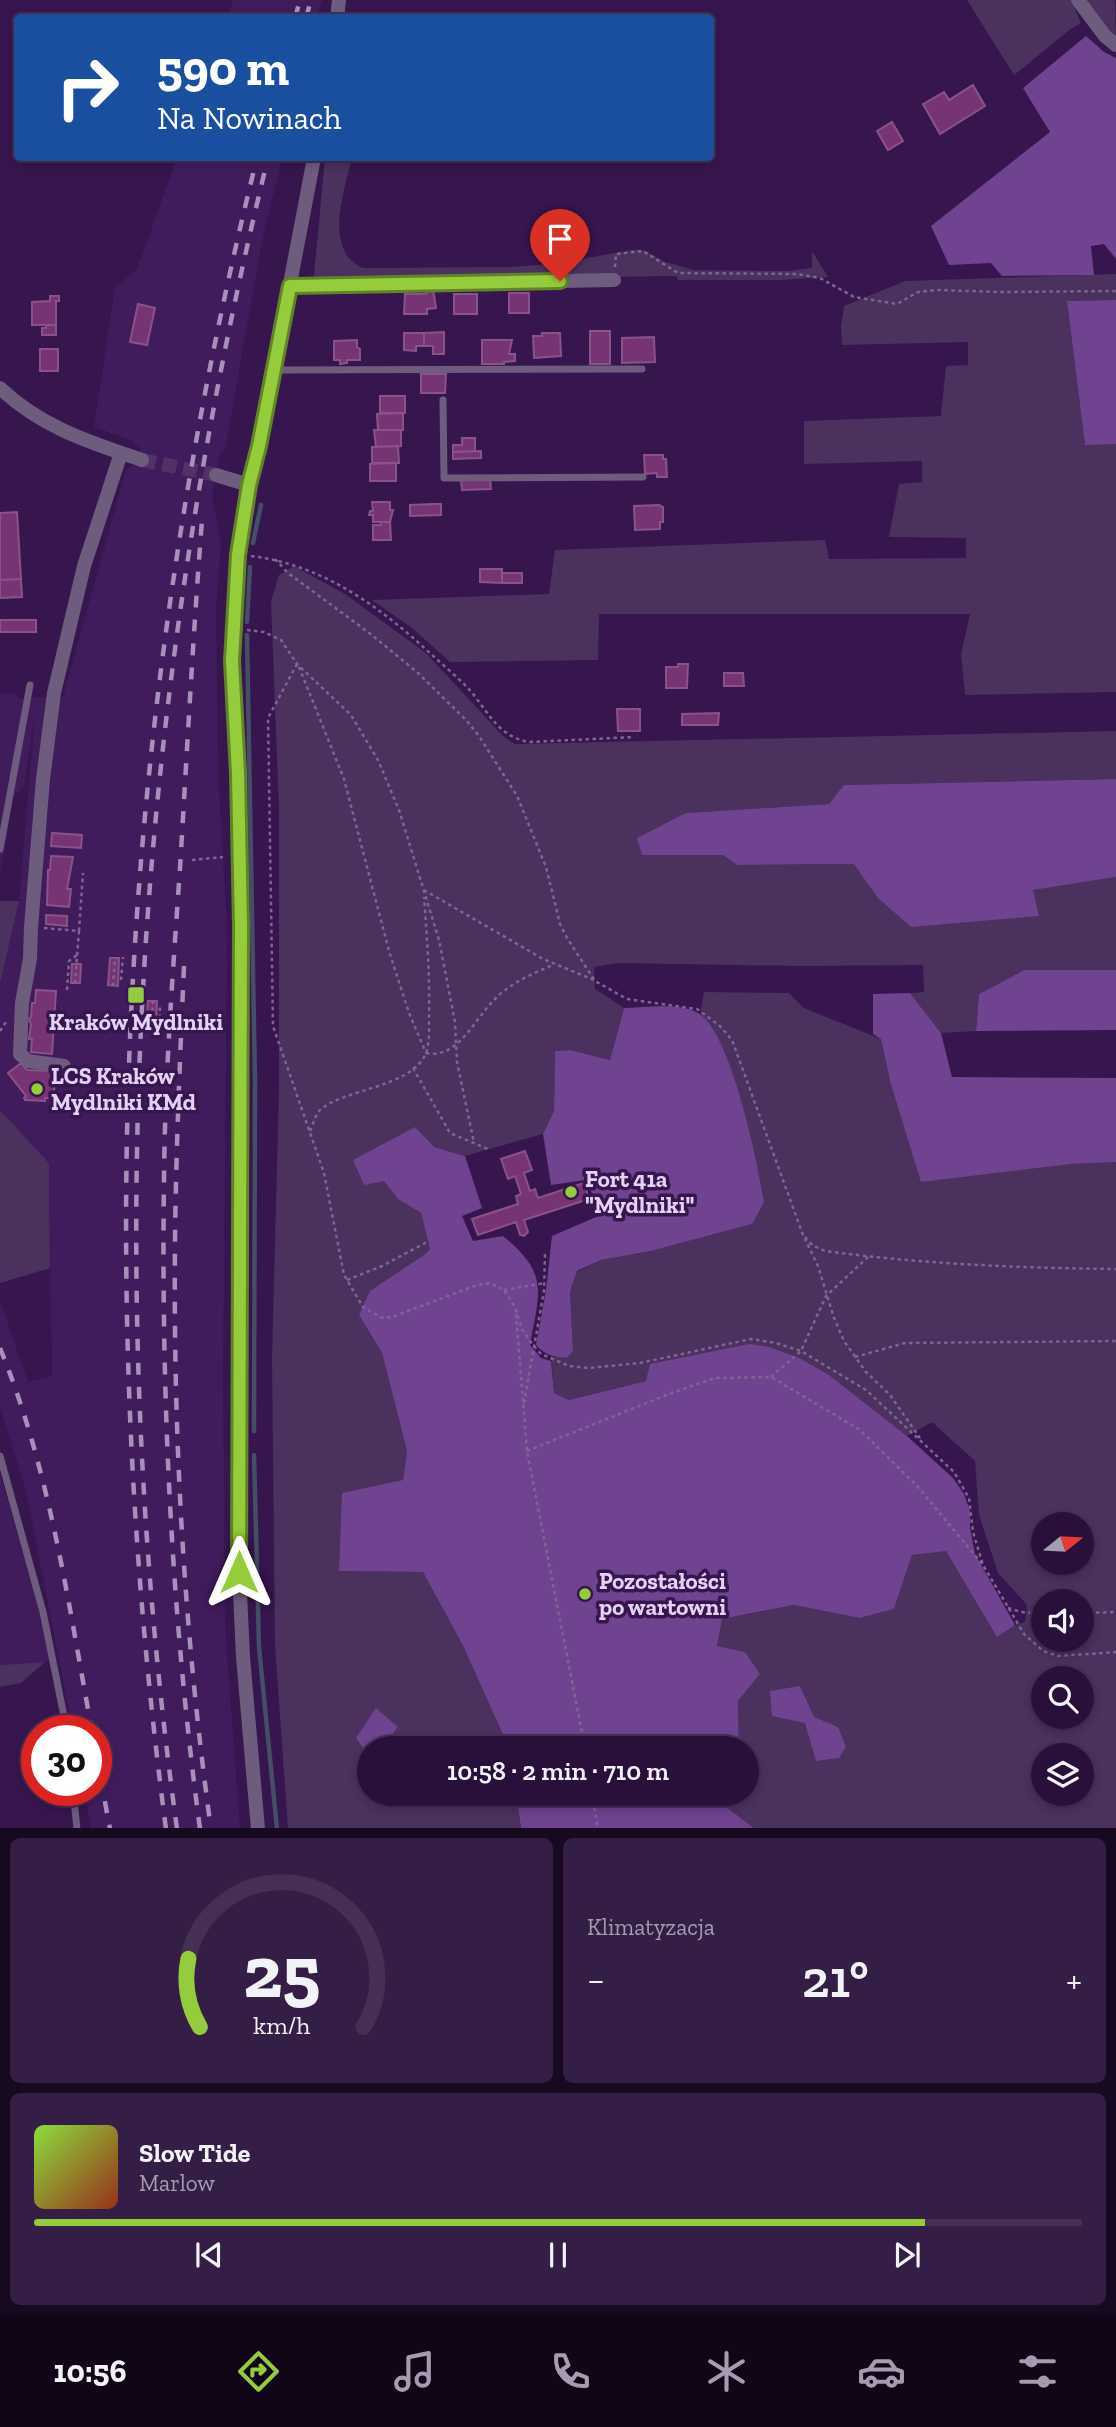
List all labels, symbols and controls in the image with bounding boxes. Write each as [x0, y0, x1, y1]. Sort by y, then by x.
text: 590 m [157, 39, 289, 98]
icon: right [42, 42, 133, 133]
text: Na Nowinach [157, 99, 342, 137]
pin [530, 209, 590, 281]
icon: arrive [541, 220, 579, 258]
marker: Kraków Mydlniki [126, 985, 146, 1005]
place label: Kraków Mydlniki [49, 1008, 223, 1036]
place label: LCS Kraków Mydlniki KMd [51, 1062, 196, 1116]
marker: LCS Kraków Mydlniki KMd [29, 1081, 45, 1097]
place label: Fort 41a "Mydlniki" [585, 1165, 694, 1219]
marker: Fort 41a "Mydlniki" [563, 1184, 579, 1200]
north arrow [1031, 1512, 1094, 1575]
map controls [1031, 1512, 1094, 1806]
position arrow [202, 1535, 276, 1609]
place label: Pozostałości po wartowni [599, 1567, 726, 1621]
marker: Pozostałości po wartowni [577, 1586, 593, 1602]
button: sound [1031, 1589, 1094, 1652]
button: search [1031, 1666, 1094, 1729]
speed limit sign: 30 [21, 1715, 112, 1806]
button: layers [1031, 1743, 1094, 1806]
text: 10:58 · 2 min · 710 m [447, 1755, 669, 1787]
text: Klimatyzacja [587, 1913, 715, 1941]
text: 25 [243, 1928, 320, 2016]
text: 21° [802, 1948, 869, 2010]
text: − [587, 1957, 605, 2003]
text: + [1066, 1957, 1082, 2003]
text: km/h [253, 2009, 310, 2039]
text: Slow Tide [139, 2137, 250, 2169]
text: Marlow [139, 2169, 215, 2197]
icon: previous [190, 2236, 228, 2274]
icon: pause [539, 2236, 577, 2274]
icon: next [888, 2236, 926, 2274]
icon: directions [234, 2347, 283, 2396]
icon: music [390, 2347, 439, 2396]
icon: phone [546, 2347, 595, 2396]
icon: climate [702, 2347, 751, 2396]
icon: car [857, 2347, 906, 2396]
icon: filters [1013, 2347, 1062, 2396]
text: 10:56 [53, 2352, 127, 2390]

